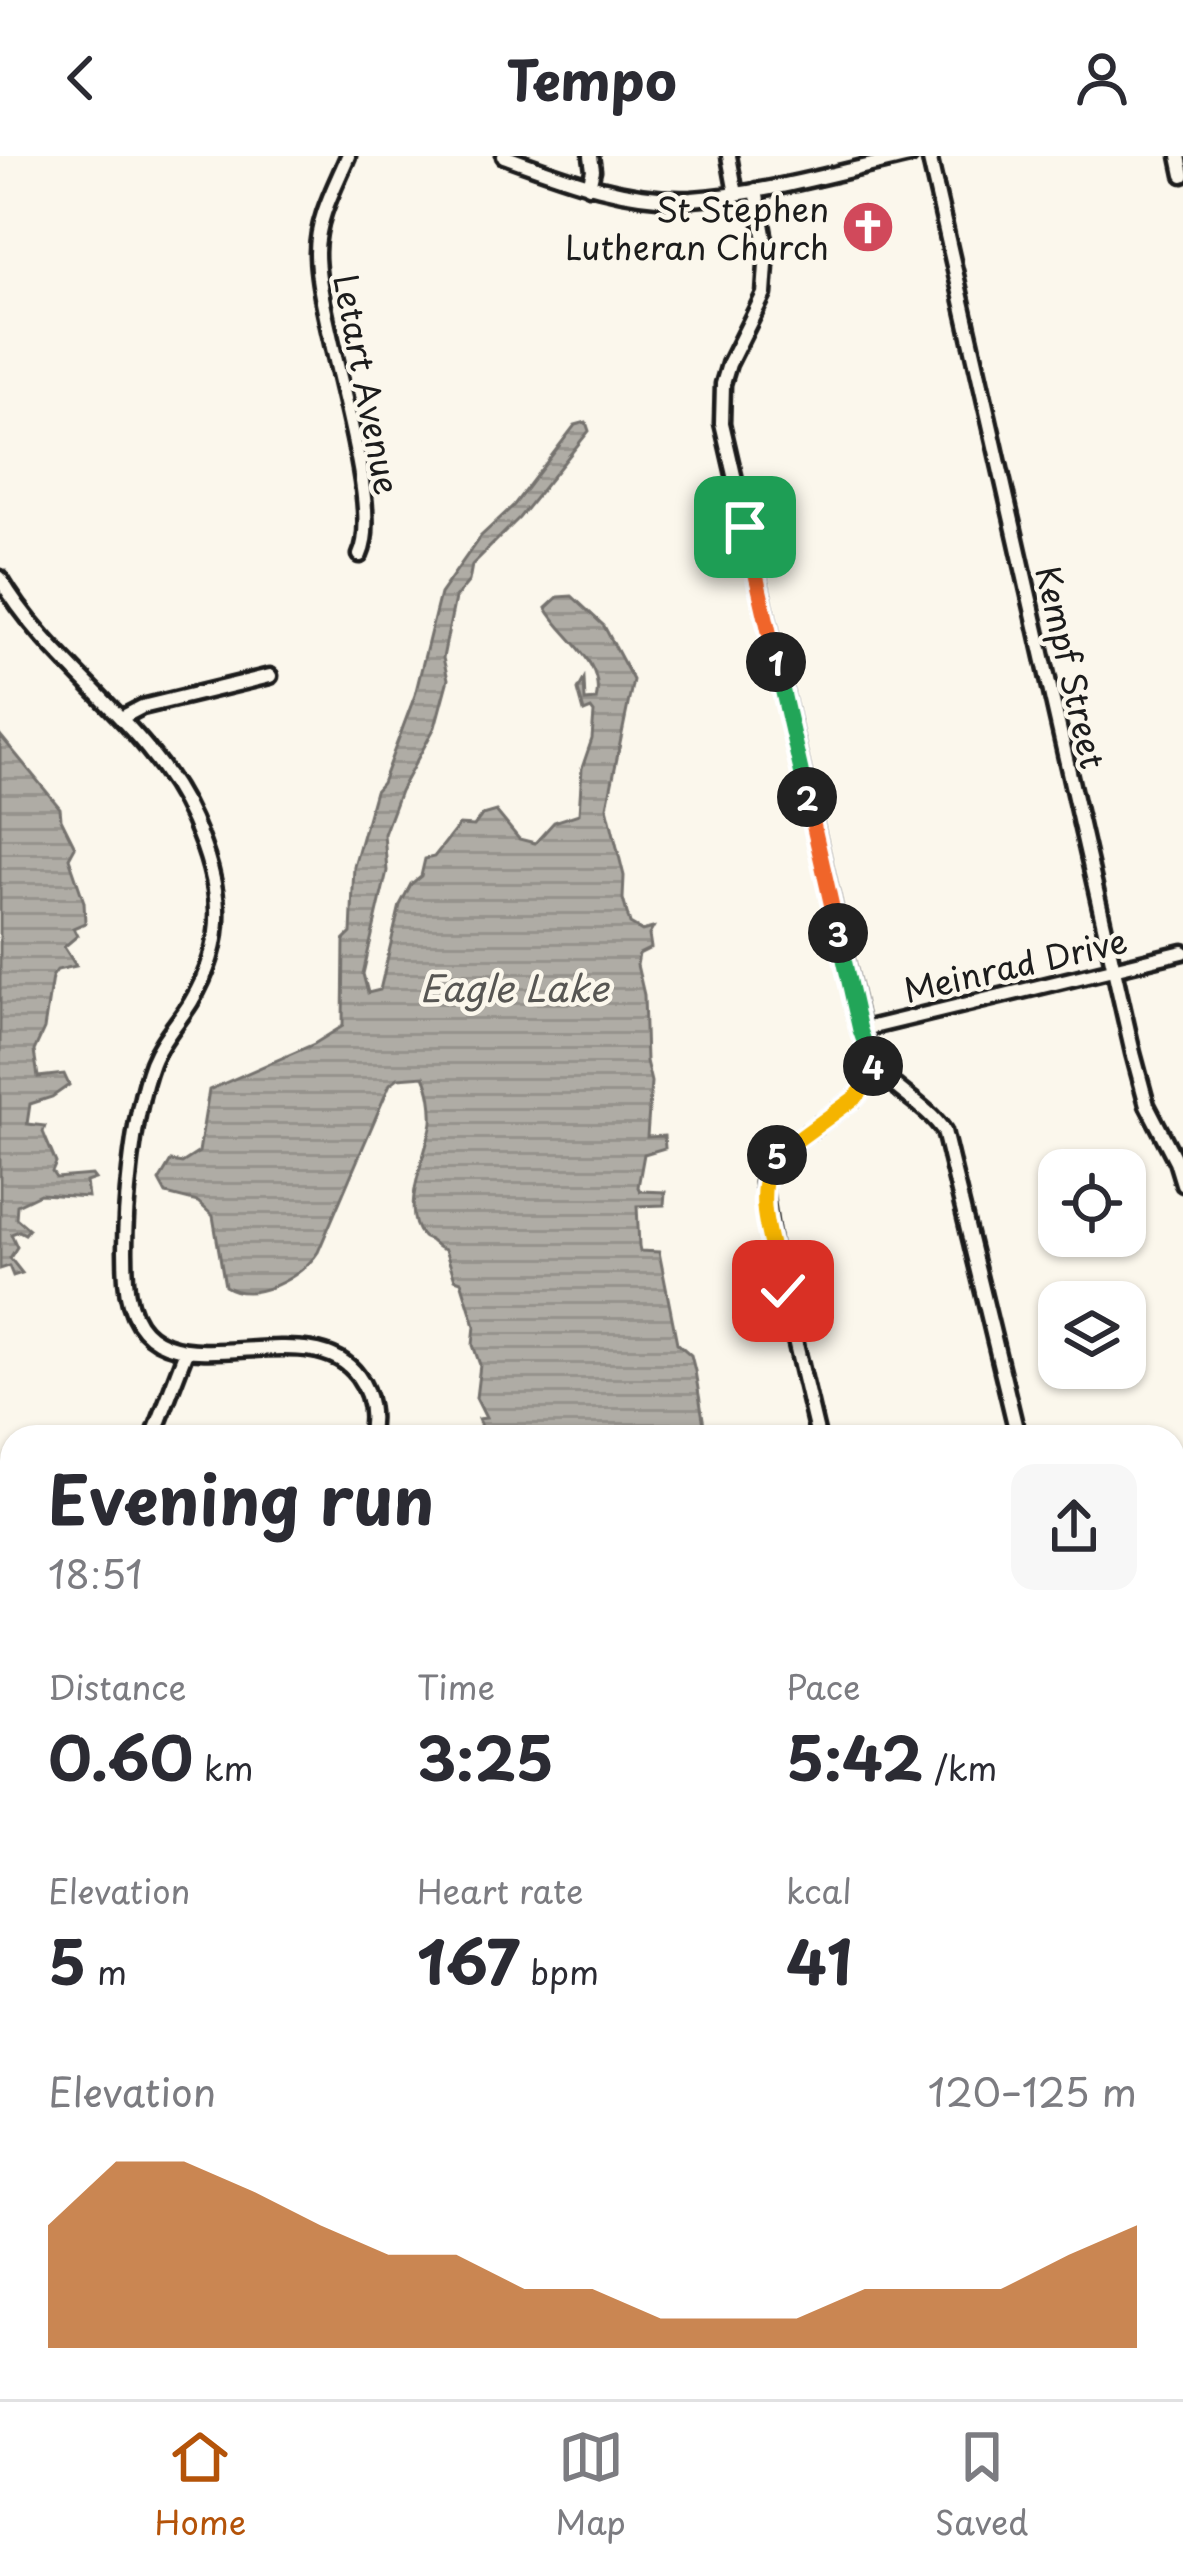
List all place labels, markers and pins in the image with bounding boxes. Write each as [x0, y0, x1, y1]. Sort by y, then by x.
place label: St Stephen Lutheran Church [565, 183, 829, 271]
church icon: St Stephen Lutheran Church [840, 199, 896, 255]
pin [694, 476, 796, 578]
pin: 1 [746, 632, 806, 692]
pin: 2 [777, 767, 837, 827]
pin: 3 [808, 903, 868, 963]
pin: 4 [843, 1036, 903, 1096]
pin: 5 [747, 1125, 807, 1185]
pin [732, 1240, 834, 1342]

